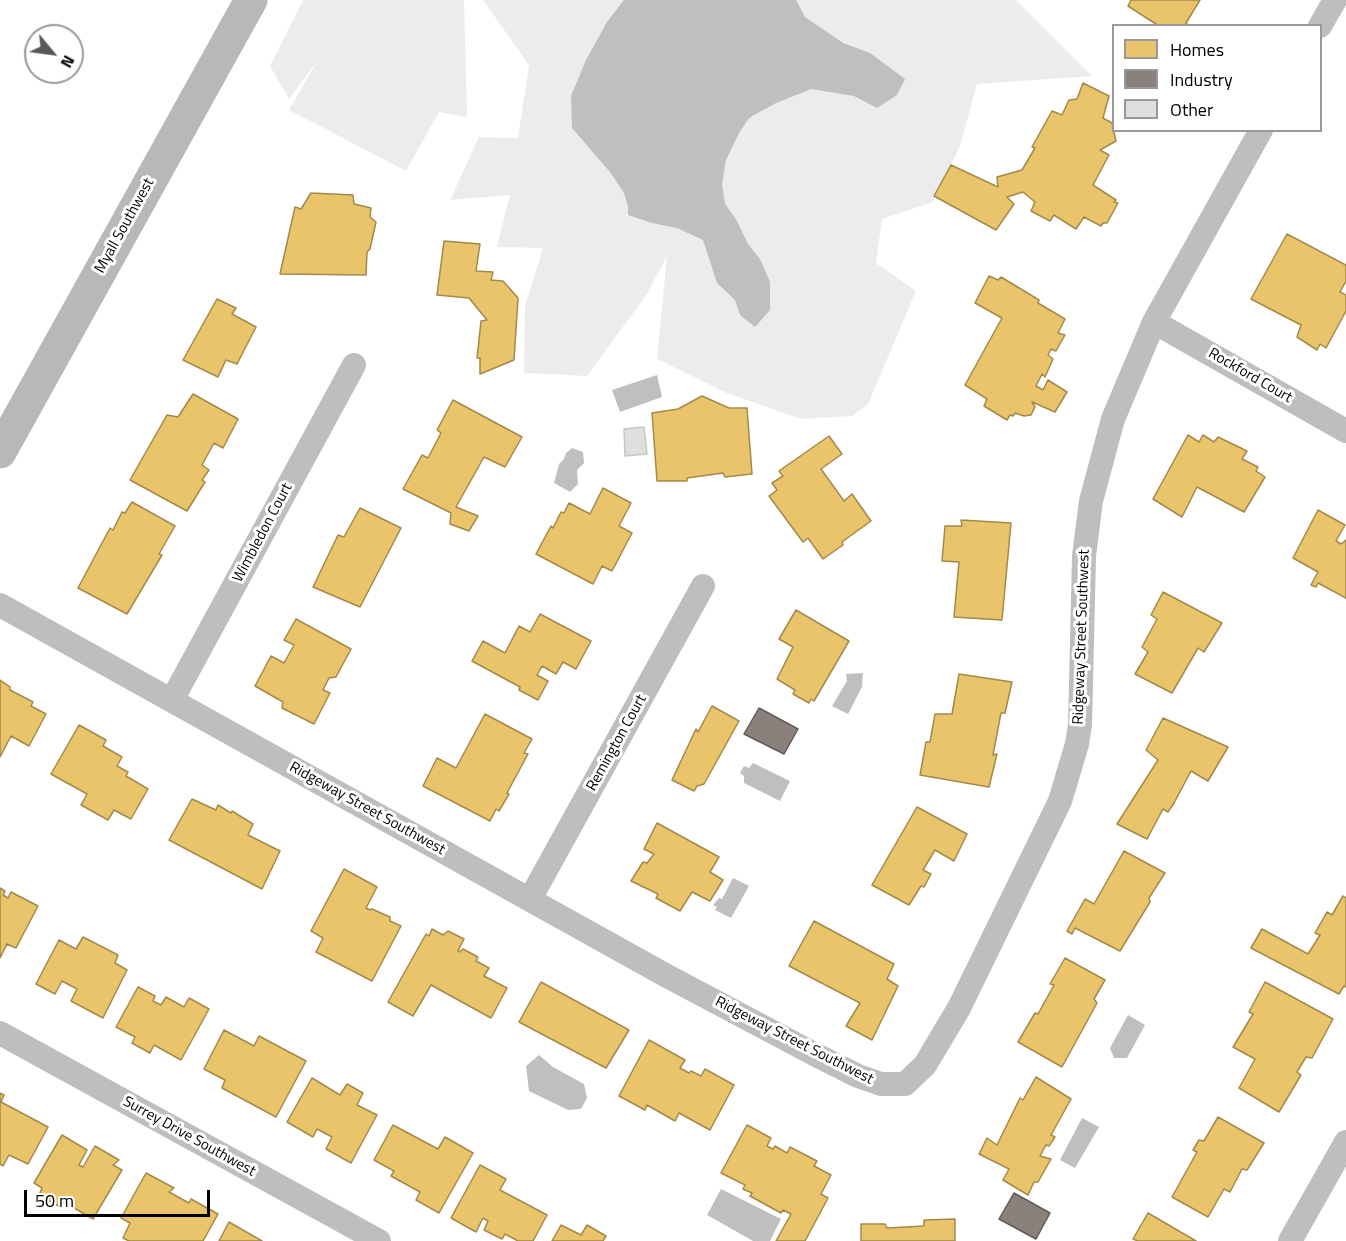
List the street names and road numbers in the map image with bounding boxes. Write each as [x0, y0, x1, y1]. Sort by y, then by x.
street label: Myall Southwest [91, 175, 159, 277]
street label: Rockford Court [1205, 345, 1295, 407]
street label: Wimbledon Court [229, 480, 297, 586]
street label: Ridgeway Street Southwest [1070, 549, 1094, 725]
street label: Remington Court [583, 692, 651, 794]
street label: Ridgeway Street Southwest [286, 759, 448, 859]
street label: Ridgeway Street Southwest [712, 993, 876, 1089]
street label: Surrey Drive Southwest [120, 1093, 258, 1181]

